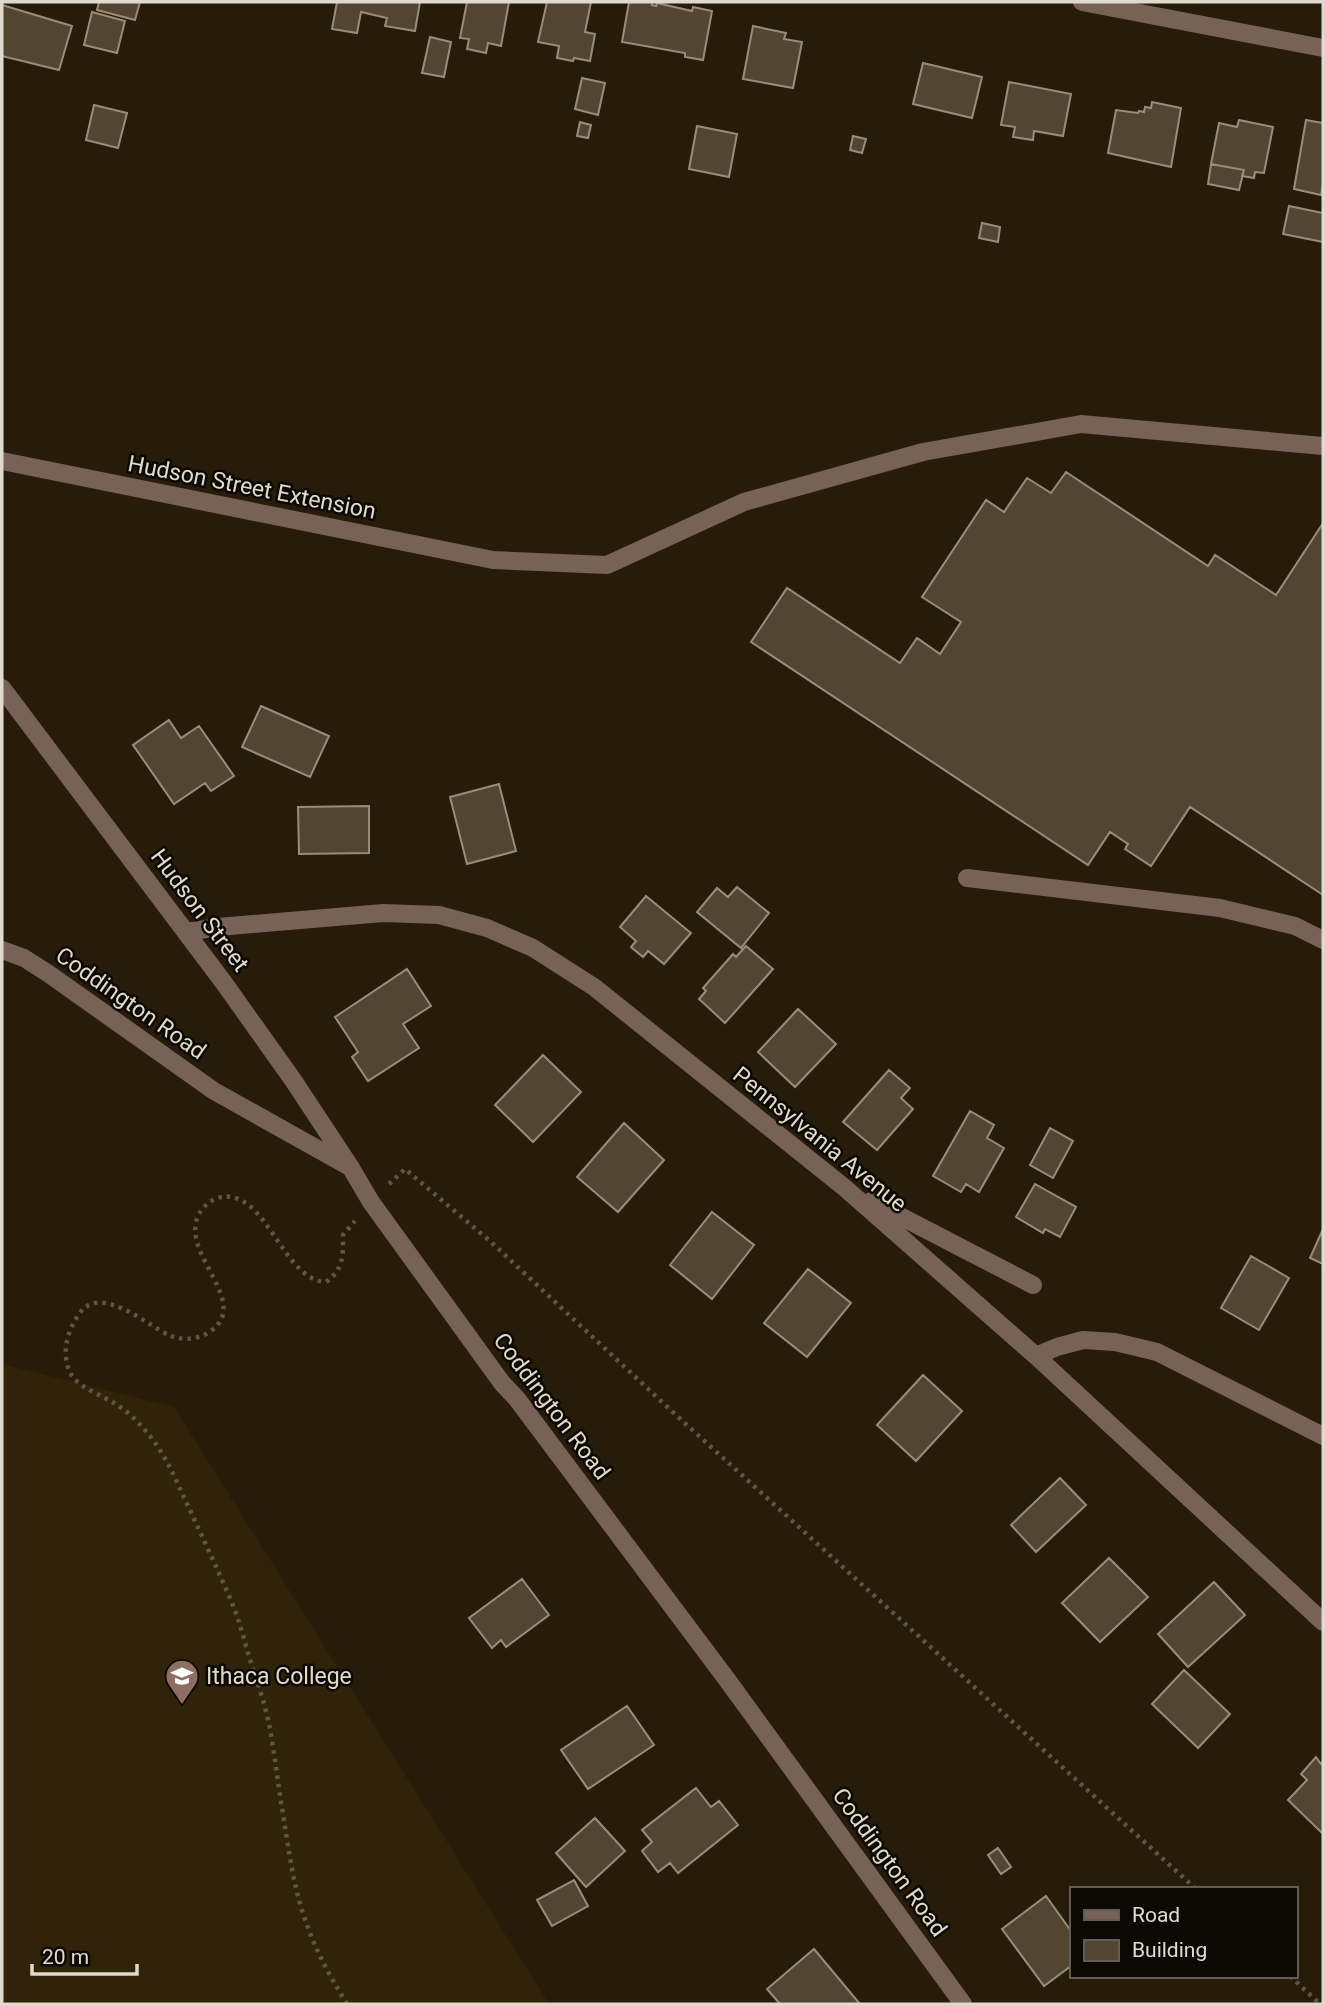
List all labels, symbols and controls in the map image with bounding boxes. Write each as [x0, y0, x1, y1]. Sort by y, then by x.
street label: Hudson Street Extension [126, 450, 378, 525]
street label: Hudson Street [145, 844, 254, 977]
street label: Coddington Road [51, 942, 211, 1065]
street label: Pennsylvania Avenue [727, 1061, 912, 1218]
street label: Coddington Road [488, 1328, 616, 1485]
school or university icon: Ithaca College [163, 1657, 201, 1706]
place label: Ithaca College [206, 1663, 352, 1690]
street label: Coddington Road [827, 1783, 952, 1942]
legend [1070, 1887, 1297, 1978]
text: Road [1132, 1903, 1180, 1927]
scale bar [32, 1932, 136, 1976]
text: Building [1132, 1938, 1207, 1962]
text: 20 m [42, 1945, 89, 1969]

